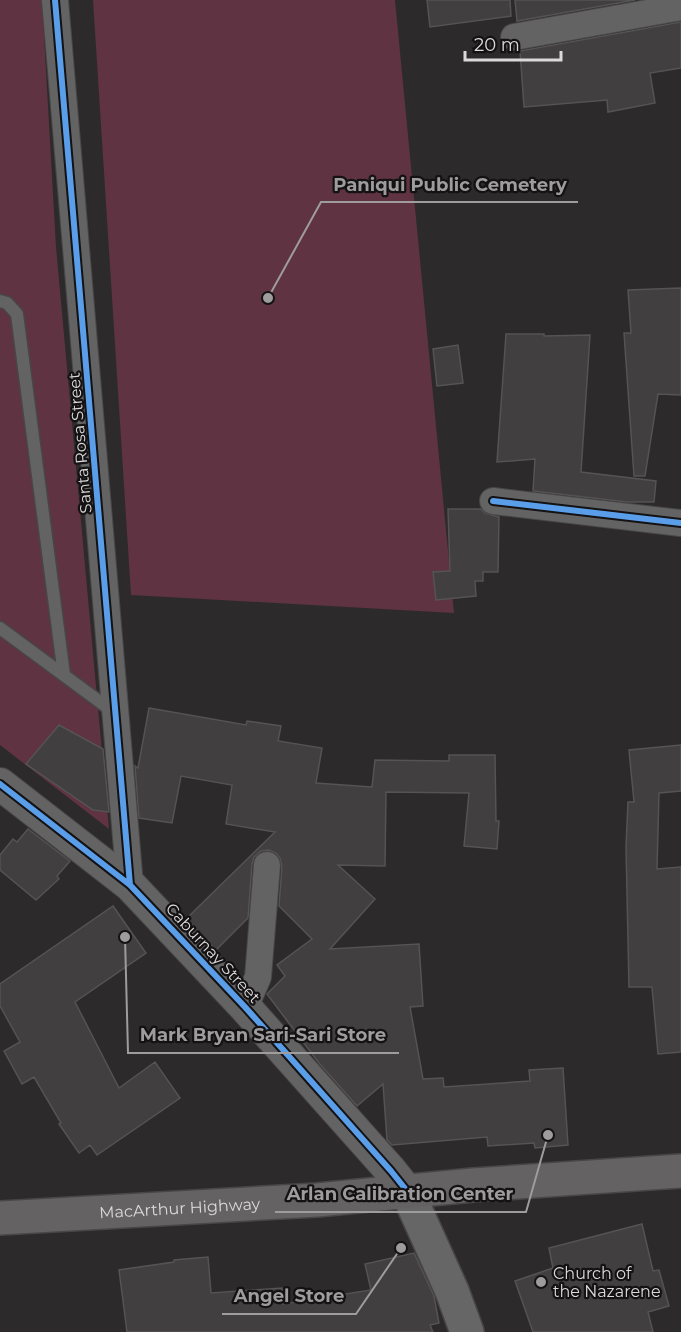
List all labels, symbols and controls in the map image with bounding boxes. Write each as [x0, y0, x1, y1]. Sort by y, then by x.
scale bar [465, 24, 561, 62]
text: 20 m [474, 34, 520, 56]
callout: Paniqui Public Cemetery [321, 166, 578, 202]
text: Paniqui Public Cemetery [333, 174, 567, 196]
street label: Santa Rosa Street [64, 371, 96, 514]
street label: Caburnay Street [162, 899, 265, 1007]
callout: Mark Bryan Sari-Sari Store [128, 1017, 399, 1053]
text: Mark Bryan Sari-Sari Store [140, 1024, 386, 1046]
callout: Arlan Calibration Center [275, 1176, 526, 1212]
text: Arlan Calibration Center [286, 1183, 514, 1205]
street label: MacArthur Highway [99, 1194, 261, 1222]
place label: Church of the Nazarene [553, 1264, 661, 1301]
marker: Church of the Nazarene [534, 1275, 548, 1289]
callout: Angel Store [222, 1278, 356, 1314]
text: Angel Store [233, 1285, 344, 1307]

